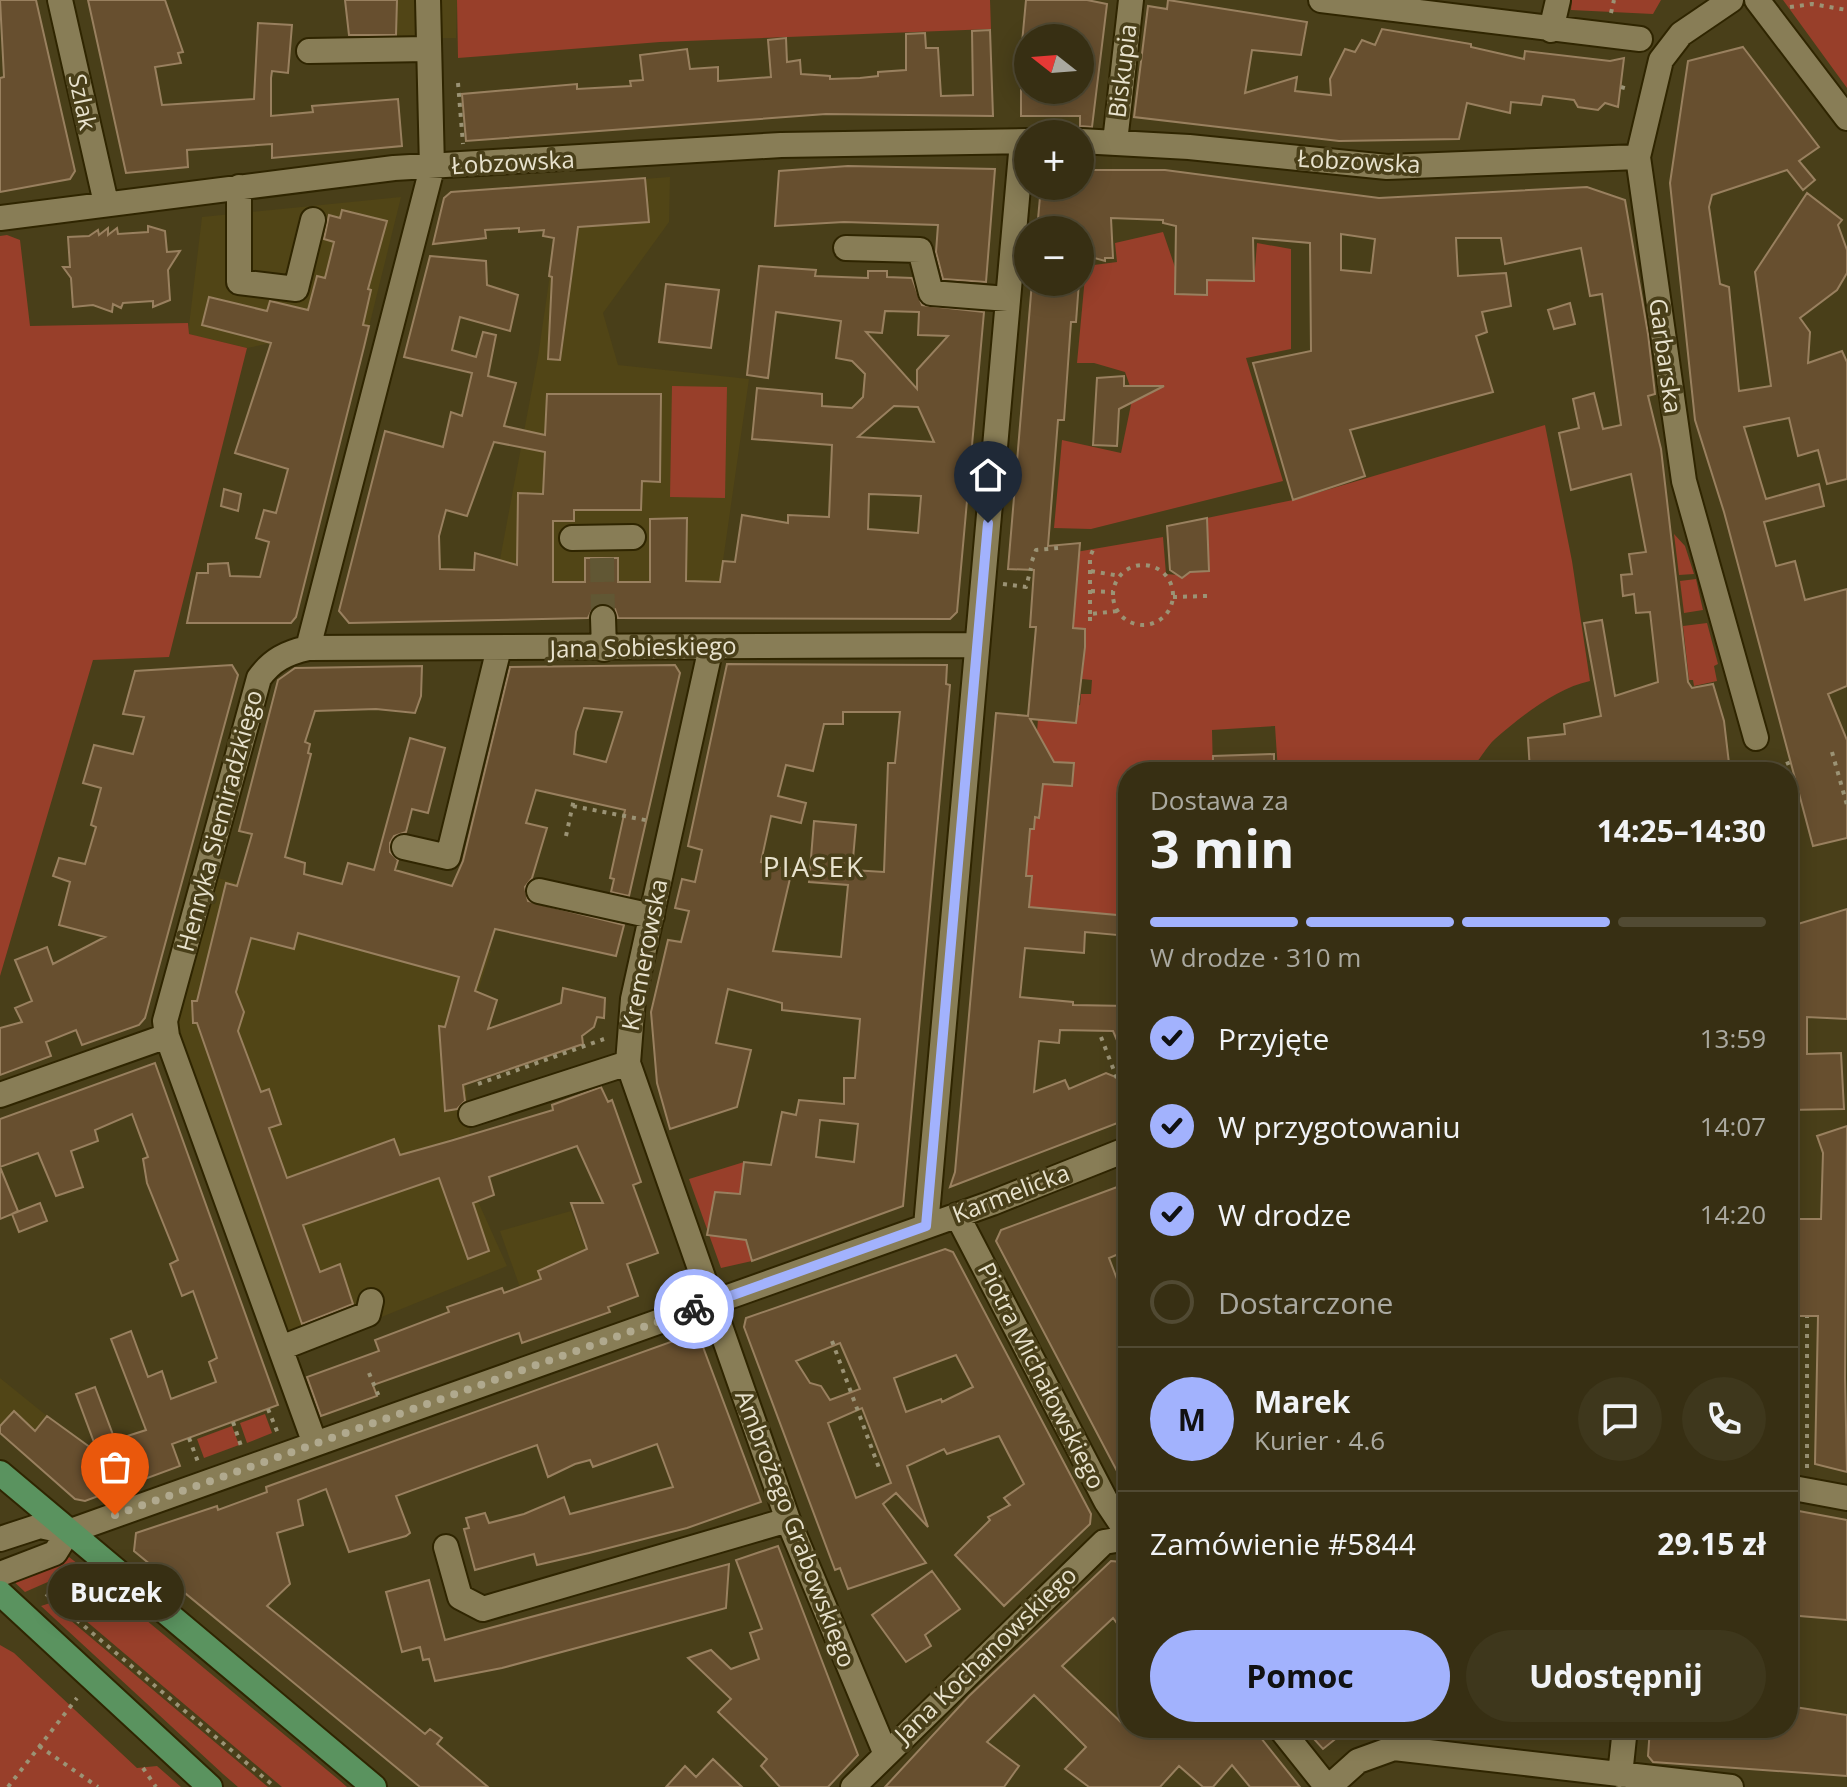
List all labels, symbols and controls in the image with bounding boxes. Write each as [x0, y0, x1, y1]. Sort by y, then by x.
street label: Biskupia [1099, 22, 1144, 120]
north arrow [1014, 24, 1094, 104]
map controls [1014, 24, 1094, 296]
street label: Szlak [61, 71, 106, 133]
button: + [1014, 120, 1094, 200]
street label: Łobzowska [1297, 141, 1422, 180]
street label: Łobzowska [450, 142, 575, 181]
button: − [1014, 216, 1094, 296]
street label: Garbarska [1642, 296, 1691, 415]
pin [954, 441, 1022, 523]
icon: home [966, 453, 1010, 497]
street label: Jana Sobieskiego [547, 628, 737, 665]
street label: Henryka Siemiradzkiego [168, 686, 269, 955]
text: Dostawa za [1150, 782, 1289, 818]
text: 14:25–14:30 [1597, 810, 1766, 851]
text: 3 min [1150, 812, 1294, 883]
district label: PIASEK [763, 847, 865, 885]
street label: Kremerowska [613, 876, 674, 1033]
text: W drodze · 310 m [1150, 939, 1361, 975]
icon: check [1150, 1016, 1194, 1060]
text: Przyjęte [1218, 1018, 1329, 1059]
text: 13:59 [1700, 1020, 1766, 1056]
icon: check [1150, 1104, 1194, 1148]
text: W przygotowaniu [1218, 1106, 1461, 1147]
text: 14:07 [1700, 1108, 1766, 1144]
street label: Karmelicka [947, 1155, 1074, 1230]
icon: check [1150, 1192, 1194, 1236]
text: W drodze [1218, 1194, 1351, 1235]
text: 14:20 [1700, 1196, 1766, 1232]
street label: Piotra Michałowskiego [971, 1256, 1114, 1494]
courier [654, 1269, 734, 1349]
text: Dostarczone [1218, 1282, 1393, 1323]
icon: bike [672, 1287, 716, 1331]
button: chat [1578, 1377, 1662, 1461]
button: phone [1682, 1377, 1766, 1461]
text: Marek [1254, 1381, 1350, 1422]
street label: Ambrożego Grabowskiego [728, 1385, 865, 1672]
text: M [1178, 1399, 1206, 1440]
text: Kurier · 4.6 [1254, 1422, 1385, 1458]
pin [81, 1433, 149, 1515]
icon: bag [93, 1445, 137, 1489]
text: Zamówienie #5844 [1150, 1523, 1416, 1564]
text: 29.15 zł [1657, 1523, 1766, 1564]
street label: Jana Kochanowskiego [885, 1558, 1083, 1751]
callout: Buczek [47, 1563, 183, 1619]
text: Buczek [70, 1574, 162, 1610]
button: Pomoc [1150, 1630, 1450, 1722]
button: Udostępnij [1466, 1630, 1766, 1722]

